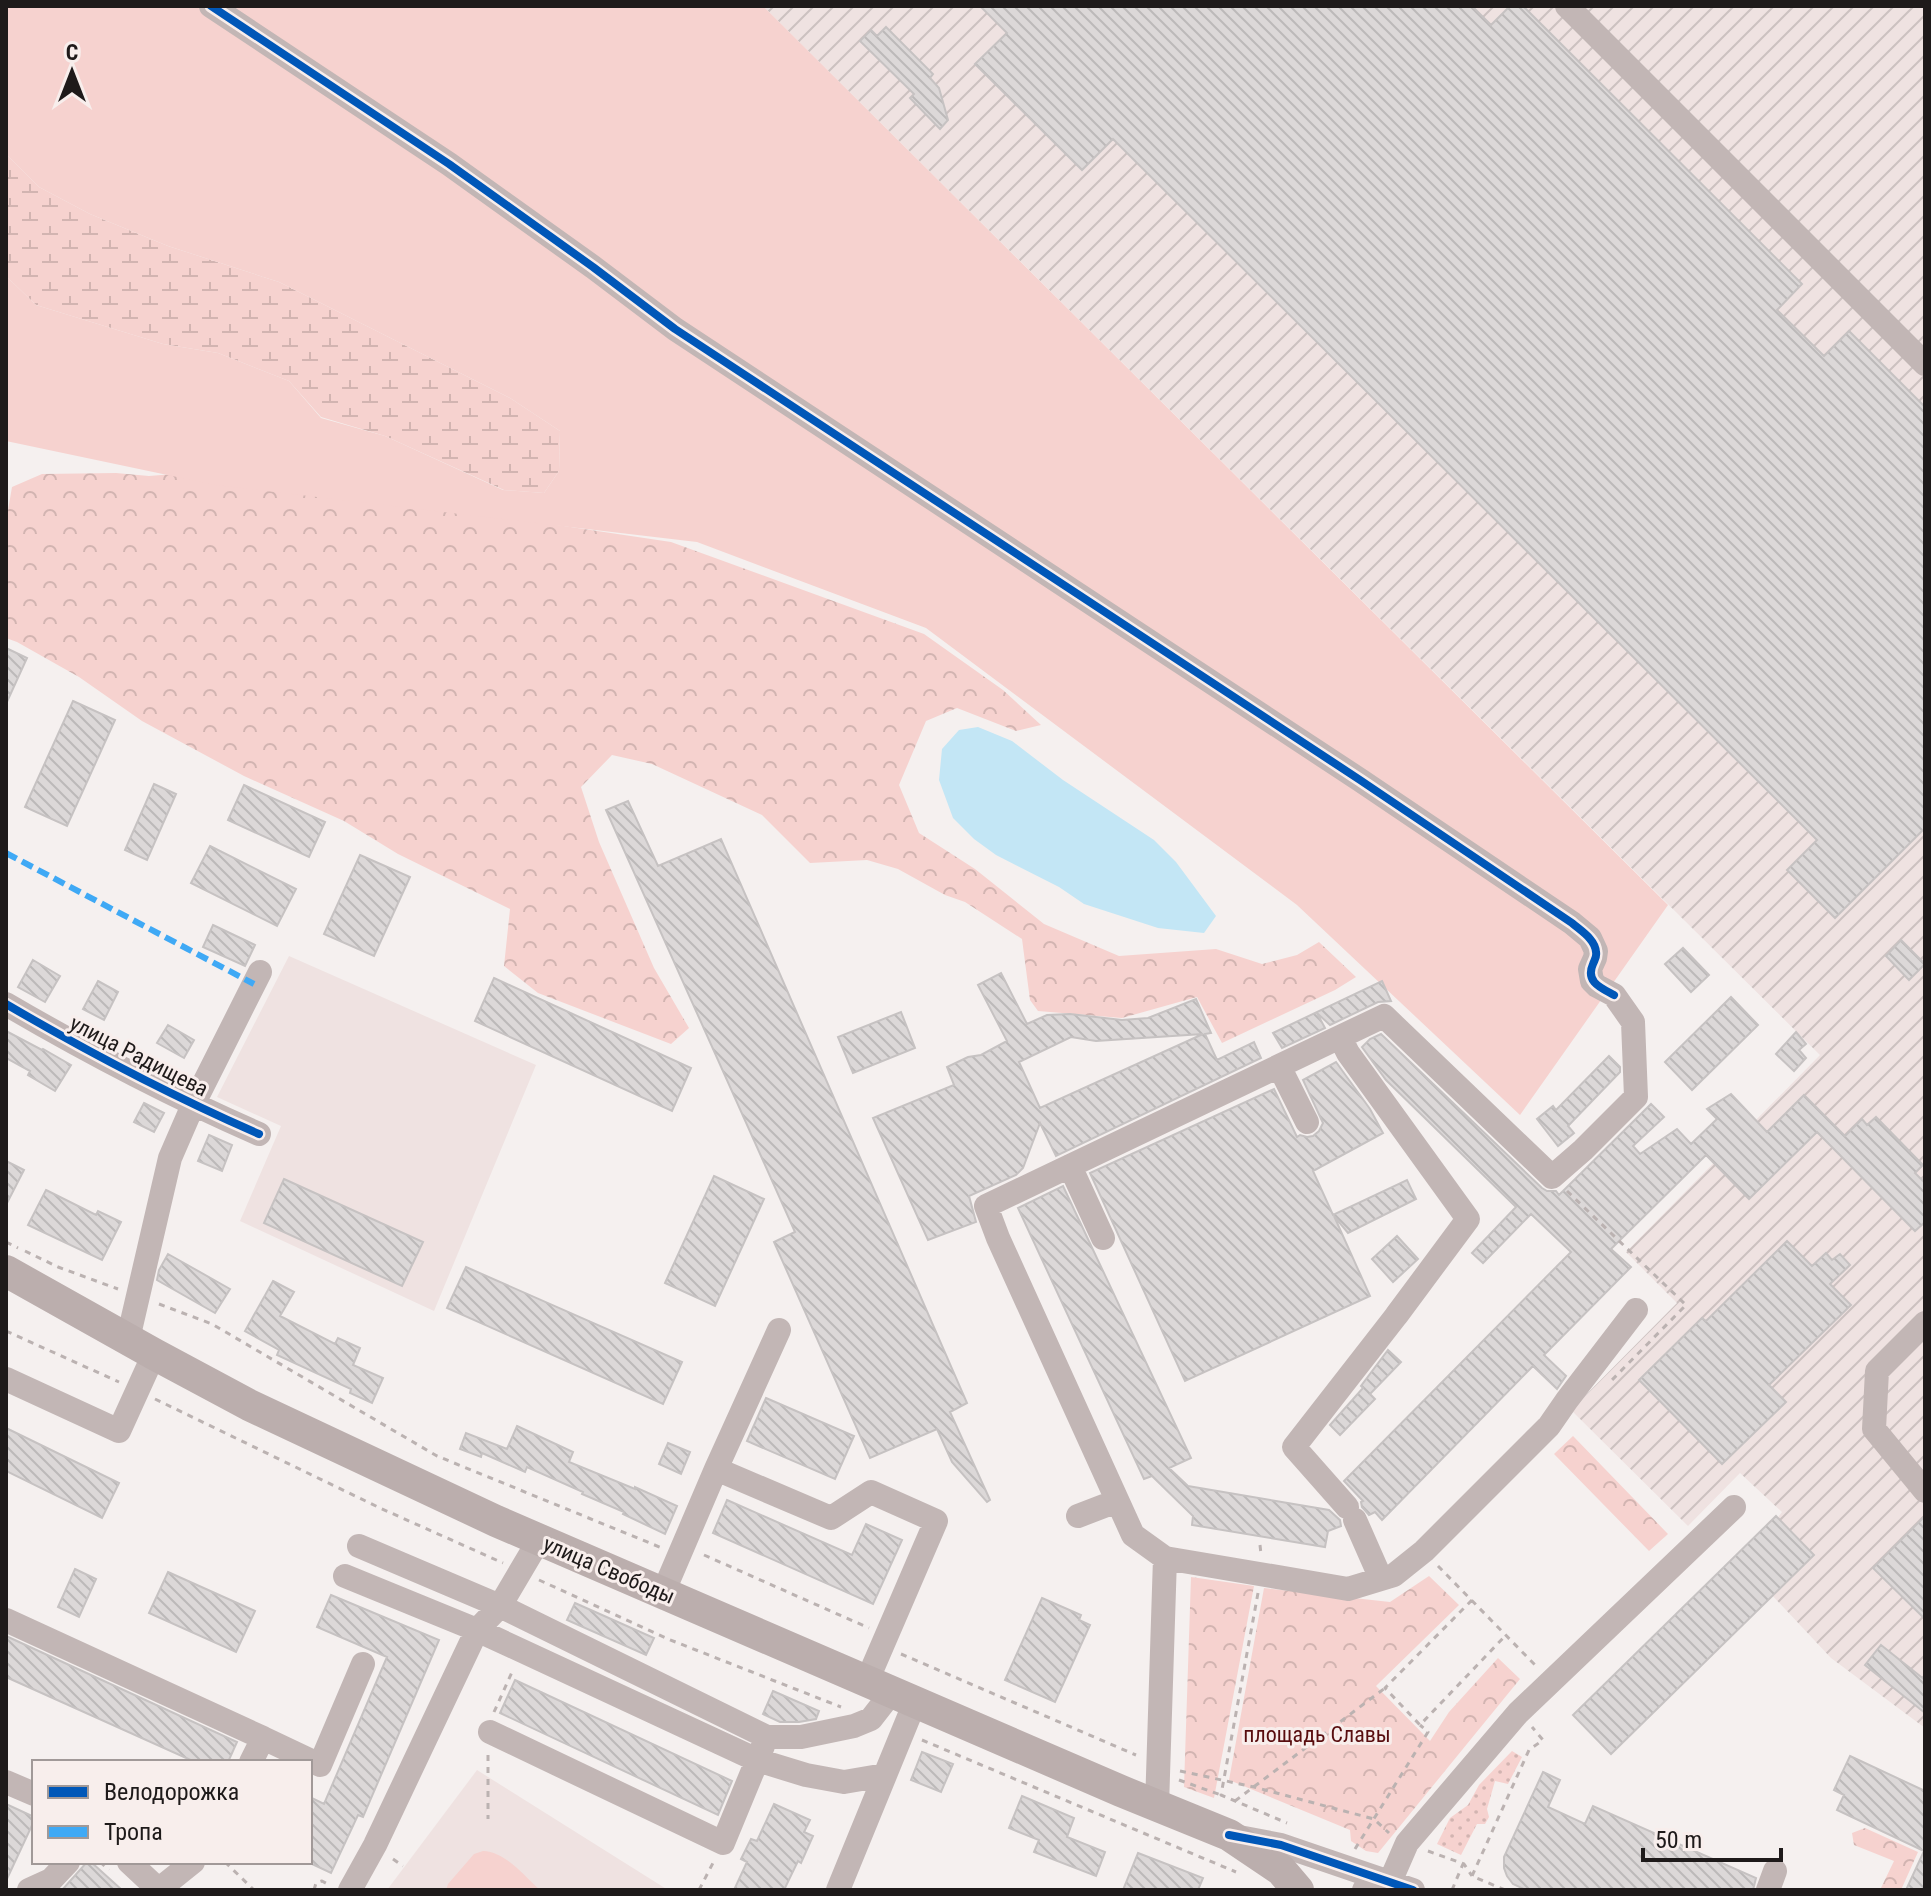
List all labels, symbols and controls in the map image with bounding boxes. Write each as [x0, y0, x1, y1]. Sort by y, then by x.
north arrow [32, 32, 112, 112]
text: С [66, 40, 78, 65]
street label: улица Радищева [66, 1010, 212, 1102]
street label: улица Свободы [539, 1531, 679, 1609]
park label: площадь Славы [1243, 1722, 1391, 1747]
legend [32, 1760, 312, 1864]
text: Велодорожка [104, 1778, 239, 1806]
scale bar [1643, 1812, 1781, 1862]
text: Тропа [104, 1818, 163, 1846]
text: 50 m [1655, 1826, 1702, 1854]

